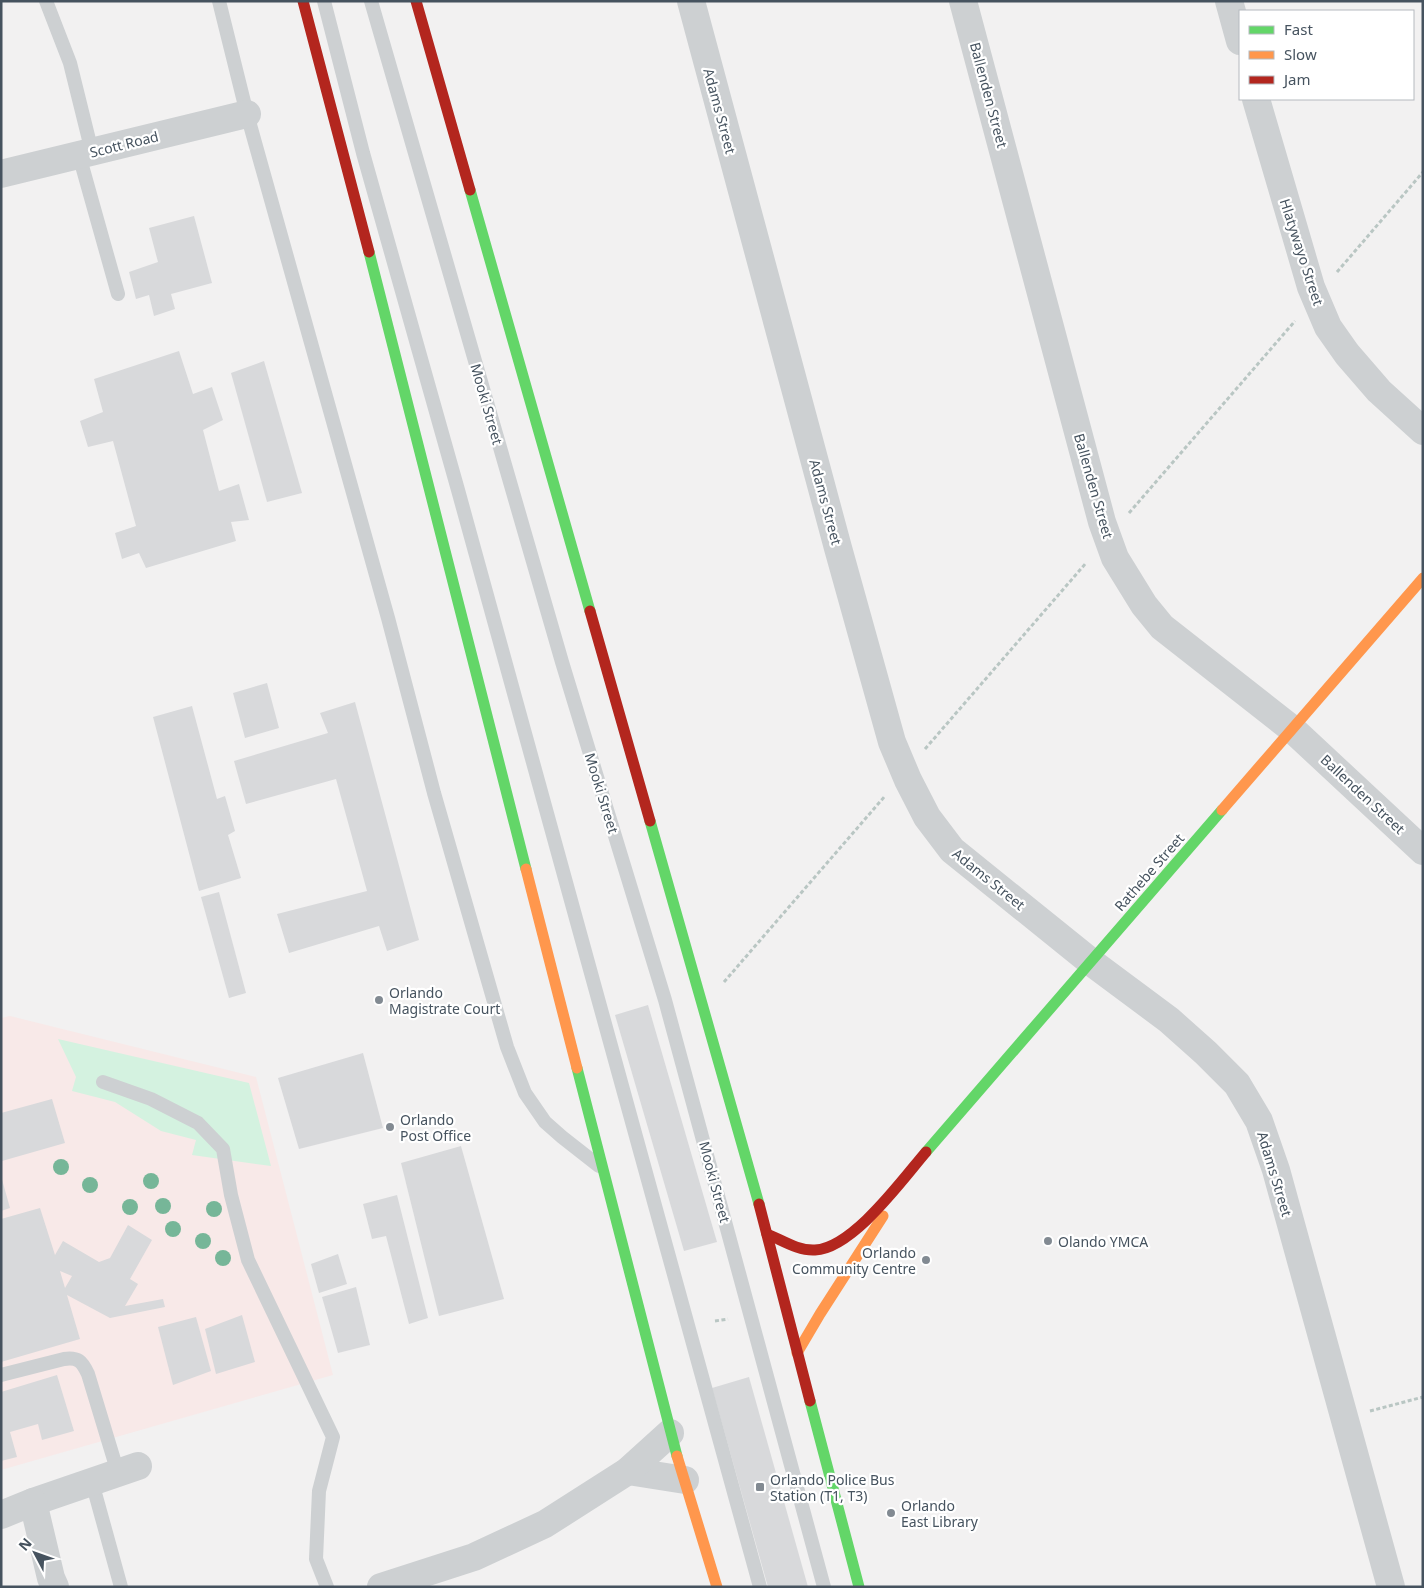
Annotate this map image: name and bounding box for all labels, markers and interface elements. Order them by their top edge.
legend [1239,10,1414,100]
text: Fast [1284,19,1313,39]
street label: Ballenden Street [966,40,1012,150]
text: Slow [1284,44,1317,64]
street label: Adams Street [699,66,741,156]
text: Jam [1282,69,1311,89]
street label: Scott Road [88,126,160,162]
street label: Hlatywayo Street [1276,196,1328,308]
street label: Mooki Street [466,361,508,447]
street label: Ballenden Street [1070,431,1118,541]
street label: Adams Street [805,457,847,547]
street label: Mooki Street [581,750,623,836]
street label: Ballenden Street [1317,750,1409,838]
street label: Rathebe Street [1110,829,1188,915]
street label: Adams Street [949,844,1029,914]
place label: Orlando Magistrate Court [389,983,500,1018]
marker: Orlando Magistrate Court [373,994,385,1006]
place label: Orlando Post Office [400,1110,471,1145]
marker: Orlando Post Office [384,1121,396,1133]
street label: Adams Street [1253,1129,1297,1219]
street label: Mooki Street [695,1139,735,1225]
place label: Olando YMCA [1058,1232,1148,1251]
marker: Olando YMCA [1042,1235,1054,1247]
place label: Orlando Community Centre [792,1243,916,1278]
marker: Orlando Community Centre [920,1254,932,1266]
place label: Orlando Police Bus Station (T1, T3) [770,1470,895,1505]
marker: Orlando Police Bus Station (T1, T3) [754,1481,766,1493]
place label: Orlando East Library [901,1496,979,1531]
marker: Orlando East Library [885,1507,897,1519]
north arrow [10,1528,60,1578]
text: N [14,1534,36,1555]

